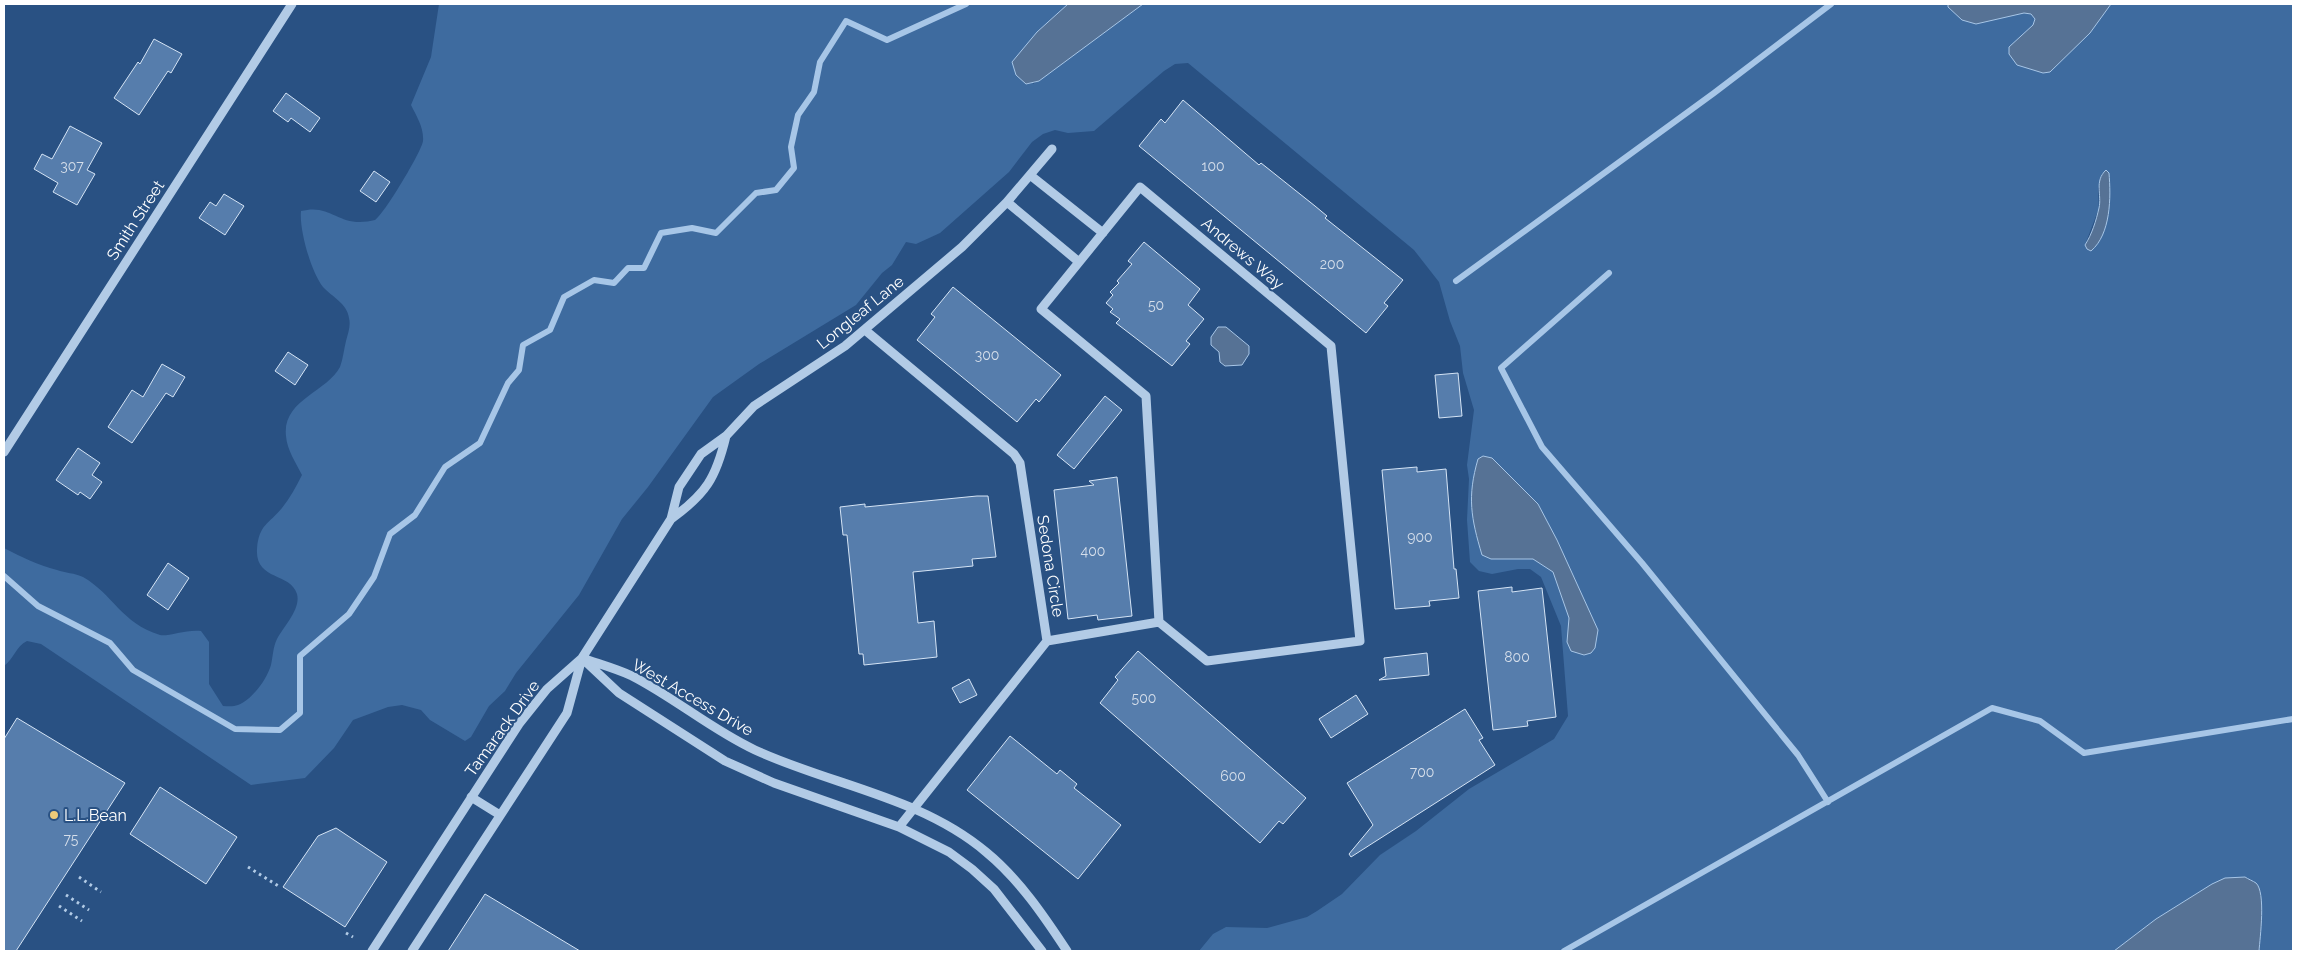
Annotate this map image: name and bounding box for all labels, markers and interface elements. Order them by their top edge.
house number: 307 [60,158,84,174]
house number: 100 [1201,158,1225,174]
street label: Smith Street [103,176,169,264]
street label: Andrews Way [1198,213,1288,294]
house number: 200 [1320,256,1344,272]
street label: Longleaf Lane [813,272,908,353]
house number: 50 [1148,297,1164,313]
house number: 300 [975,347,999,363]
street label: Sedona Circle [1033,514,1068,618]
house number: 900 [1407,529,1433,545]
house number: 400 [1081,543,1105,559]
house number: 800 [1504,649,1530,665]
street label: West Access Drive [629,655,757,740]
street label: Tamarack Drive [461,677,544,780]
house number: 500 [1132,690,1156,706]
house number: 700 [1410,764,1434,780]
house number: 600 [1220,768,1246,784]
place label: L.L.Bean [64,806,127,825]
marker: L.L.Bean [48,809,60,821]
house number: 75 [64,831,79,847]

